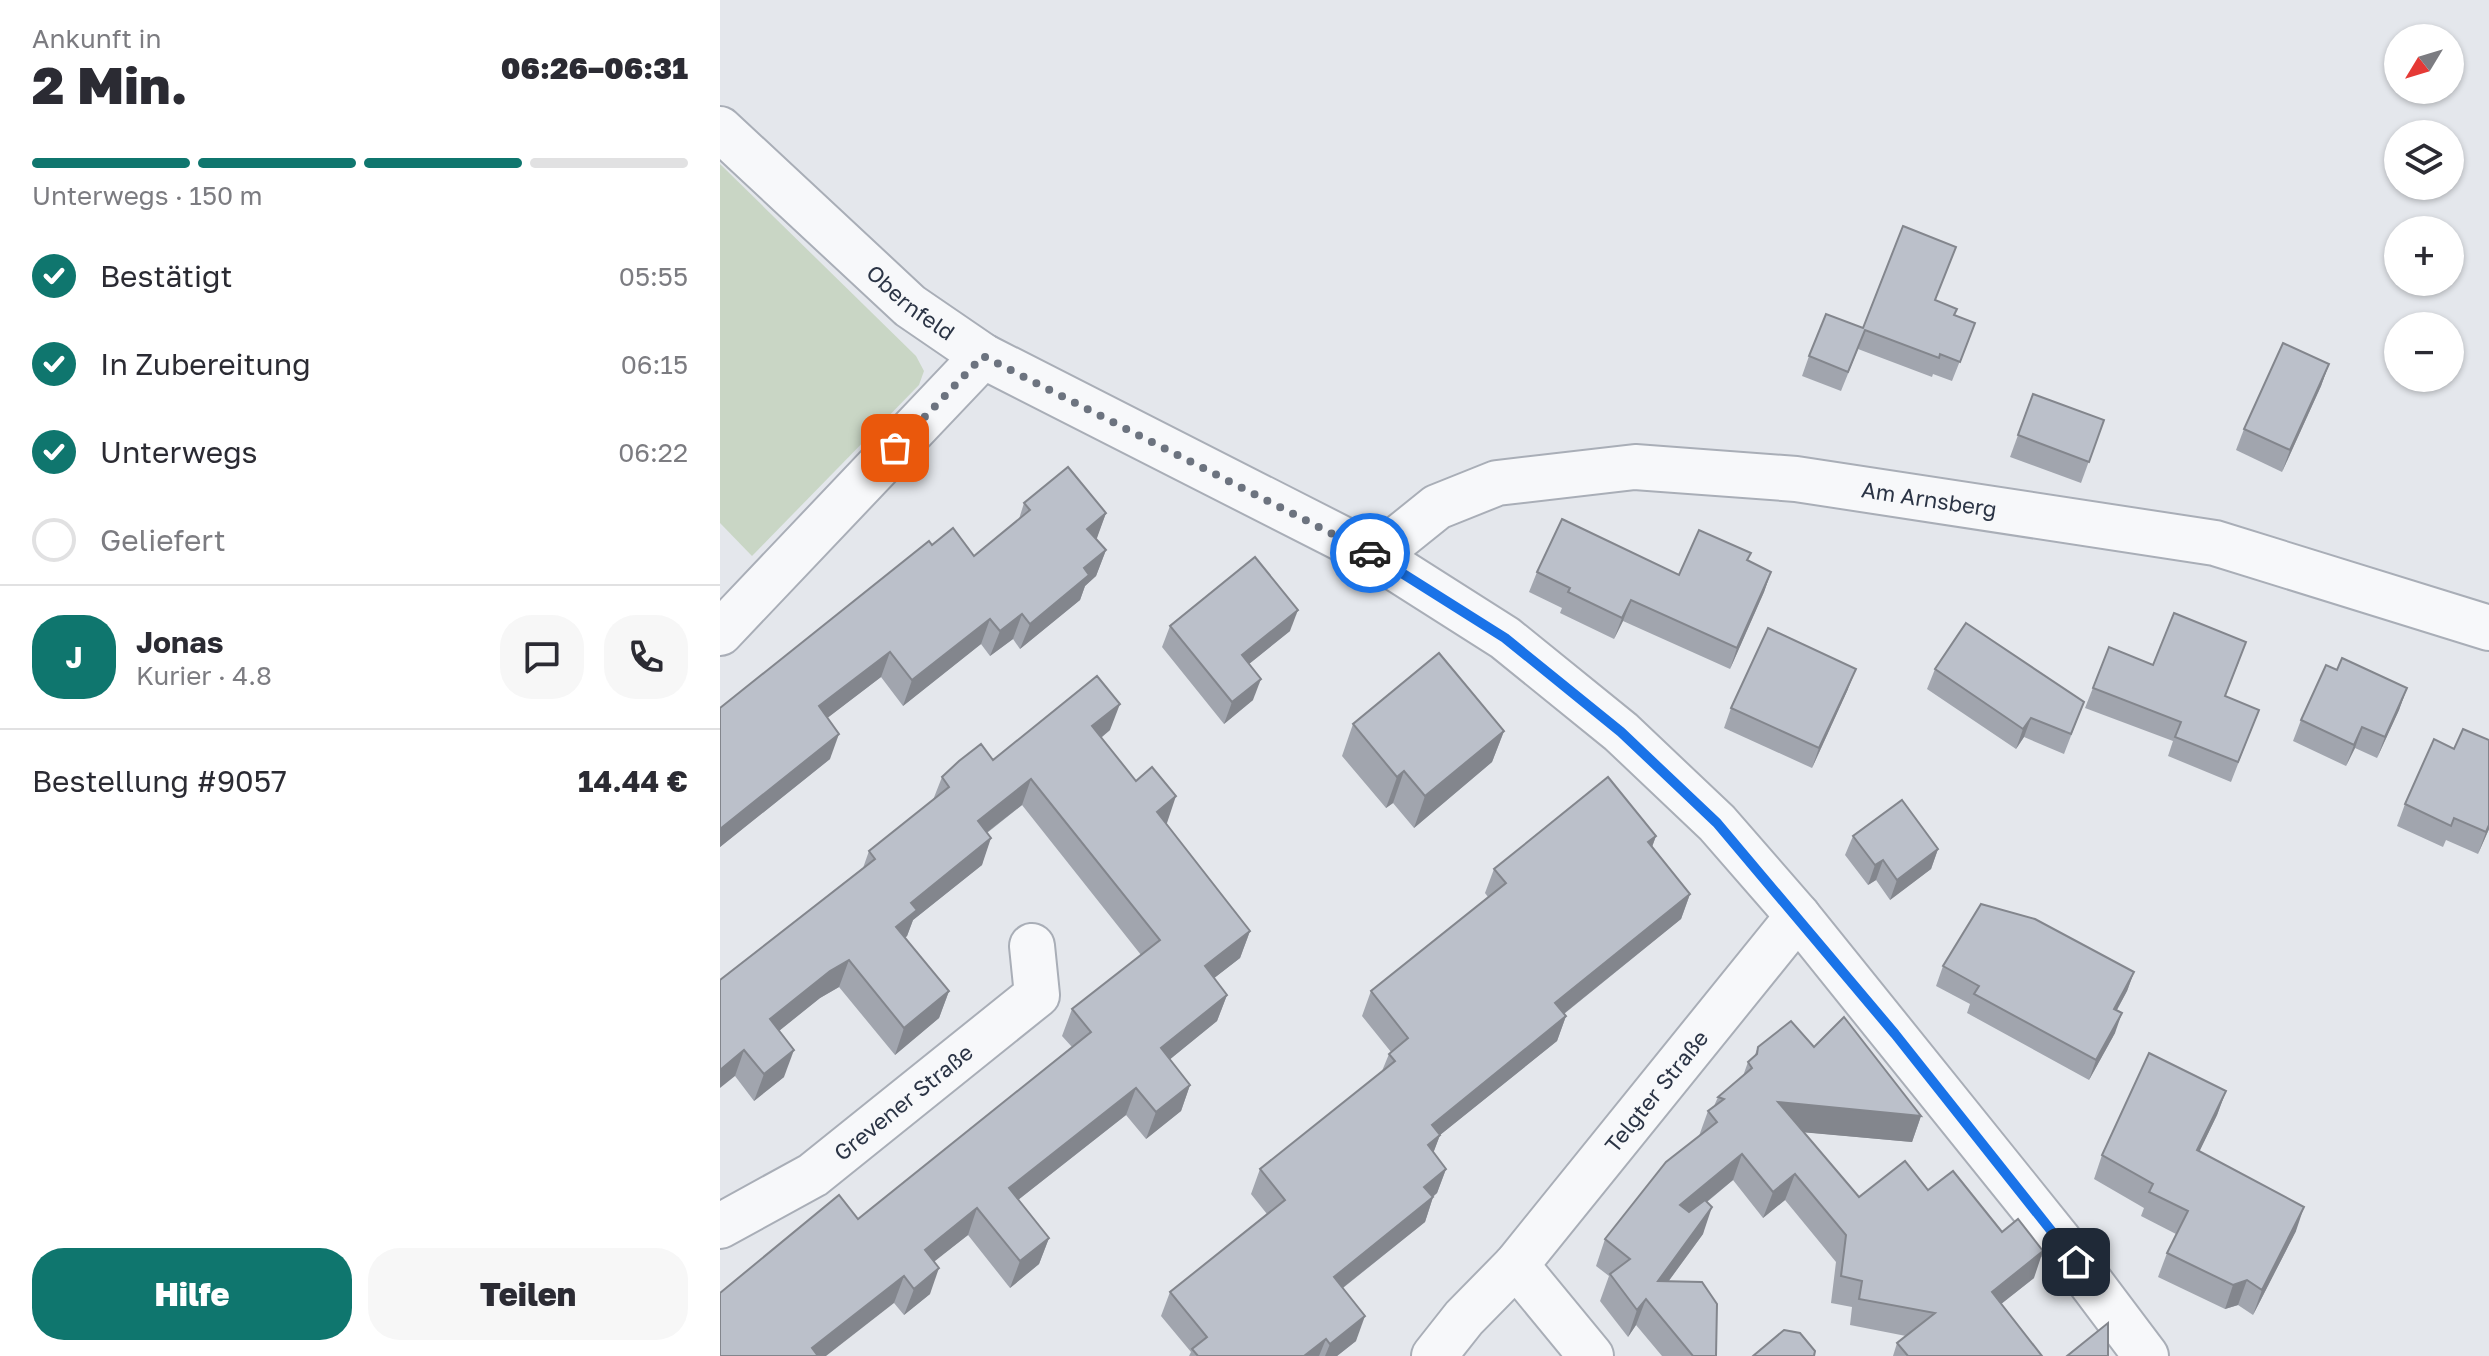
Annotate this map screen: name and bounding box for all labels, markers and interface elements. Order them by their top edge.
text: Ankunft in [32,23,161,54]
north arrow [2384,24,2464,104]
map controls [2384,24,2464,392]
text: 06:26–06:31 [501,50,688,86]
text: 2 Min. [32,53,188,115]
button: layers [2384,120,2464,200]
text: Unterwegs · 150 m [32,180,263,211]
button: + [2384,216,2464,296]
icon: check [32,254,76,298]
text: Bestätigt [100,258,233,294]
street label: Obernfeld [861,259,960,346]
text: 05:55 [619,261,688,292]
button: − [2384,312,2464,392]
icon: check [32,342,76,386]
text: In Zubereitung [100,346,311,382]
text: 06:15 [621,349,688,380]
pin [861,414,929,482]
icon: bag [873,426,917,470]
icon: check [32,430,76,474]
text: Unterwegs [100,434,258,470]
text: 06:22 [618,437,688,468]
street label: Am Arnsberg [1860,475,1999,523]
courier [1330,513,1410,593]
text: Geliefert [100,522,226,558]
icon: car [1348,531,1392,575]
button: chat [500,615,584,699]
button: phone [604,615,688,699]
text: Jonas [136,624,223,660]
text: J [65,639,83,675]
text: Kurier · 4.8 [136,660,272,691]
text: Bestellung #9057 [32,763,287,799]
text: 14.44 € [578,763,688,799]
street label: Telgter Straße [1599,1024,1713,1158]
street label: Grevener Straße [828,1038,978,1166]
pin [2042,1228,2110,1296]
icon: home [2054,1240,2098,1284]
button: Hilfe [32,1248,352,1340]
button: Teilen [368,1248,688,1340]

